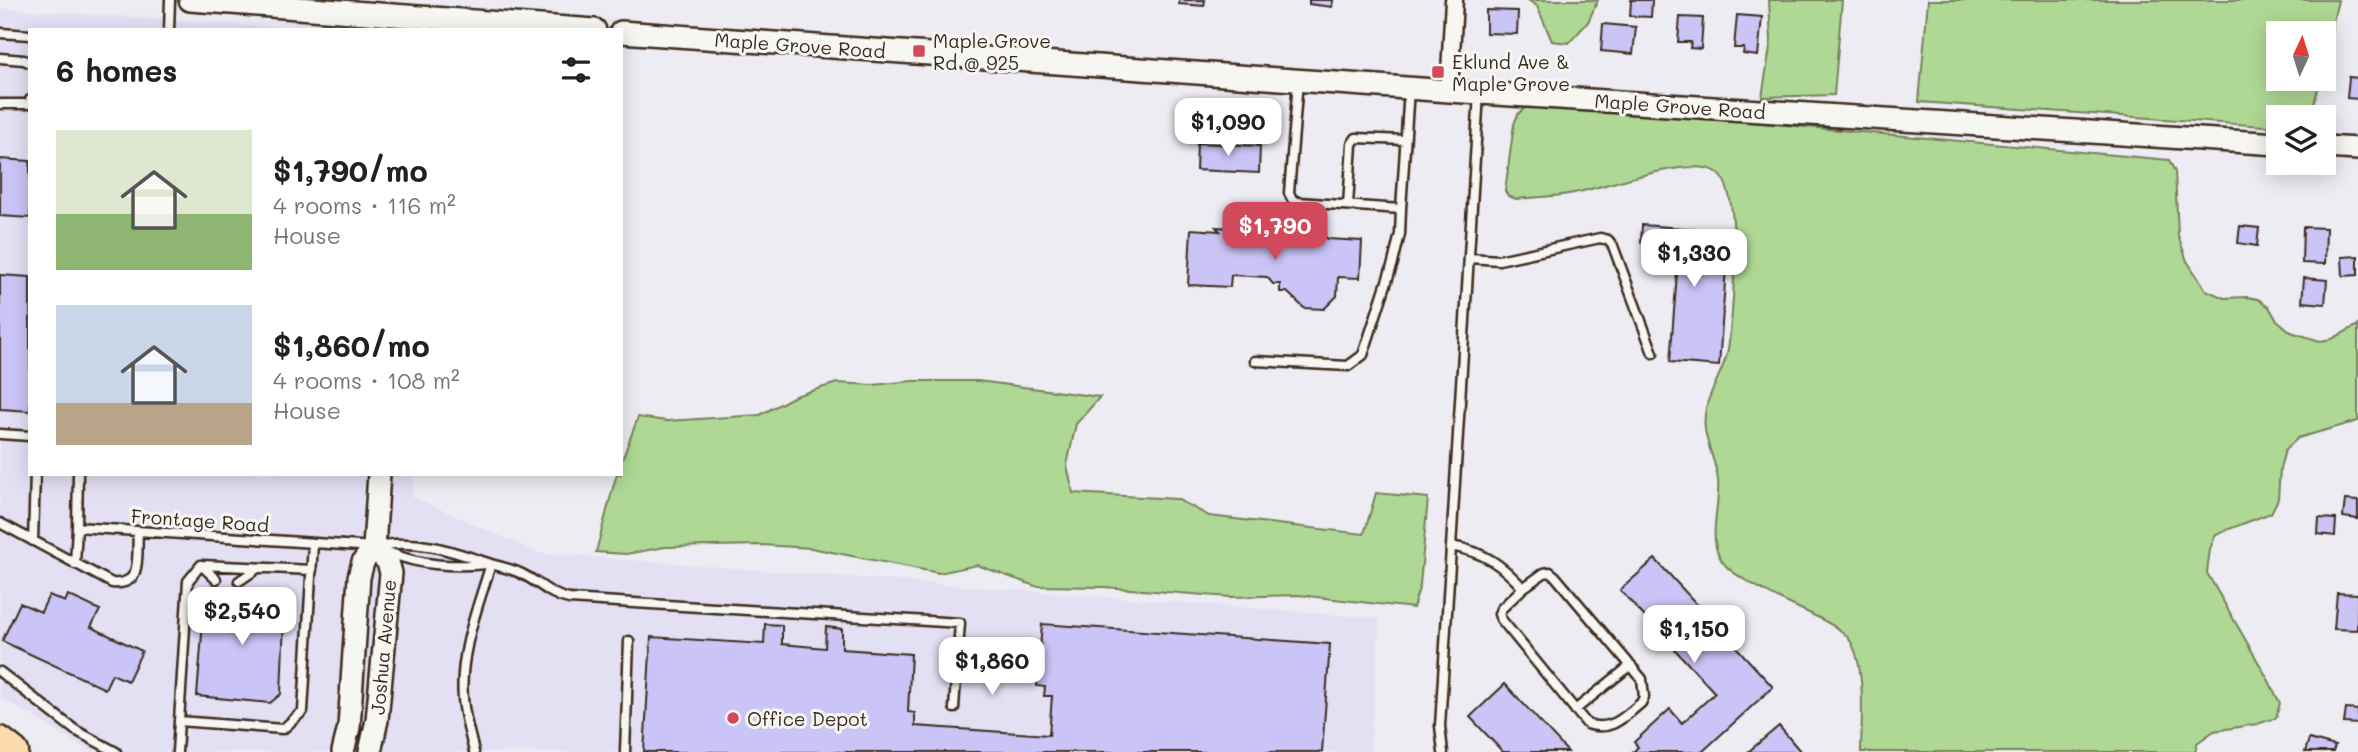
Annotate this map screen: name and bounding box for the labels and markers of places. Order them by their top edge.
place label: Maple Grove Rd @ 925 [933,28,1051,75]
marker: Maple Grove Rd @ 925 [911,43,927,59]
place label: Eklund Ave & Maple Grove [1452,49,1570,96]
marker: Eklund Ave & Maple Grove [1430,64,1446,80]
pin: $1,090 [1171,99,1285,158]
pin: $1,790 [1218,202,1332,262]
pin: $1,330 [1637,230,1751,289]
pin: $2,540 [185,588,299,647]
pin: $1,150 [1637,606,1751,665]
pin: $1,860 [935,638,1049,697]
place label: Office Depot [747,706,868,731]
marker: Office Depot [725,710,741,726]

